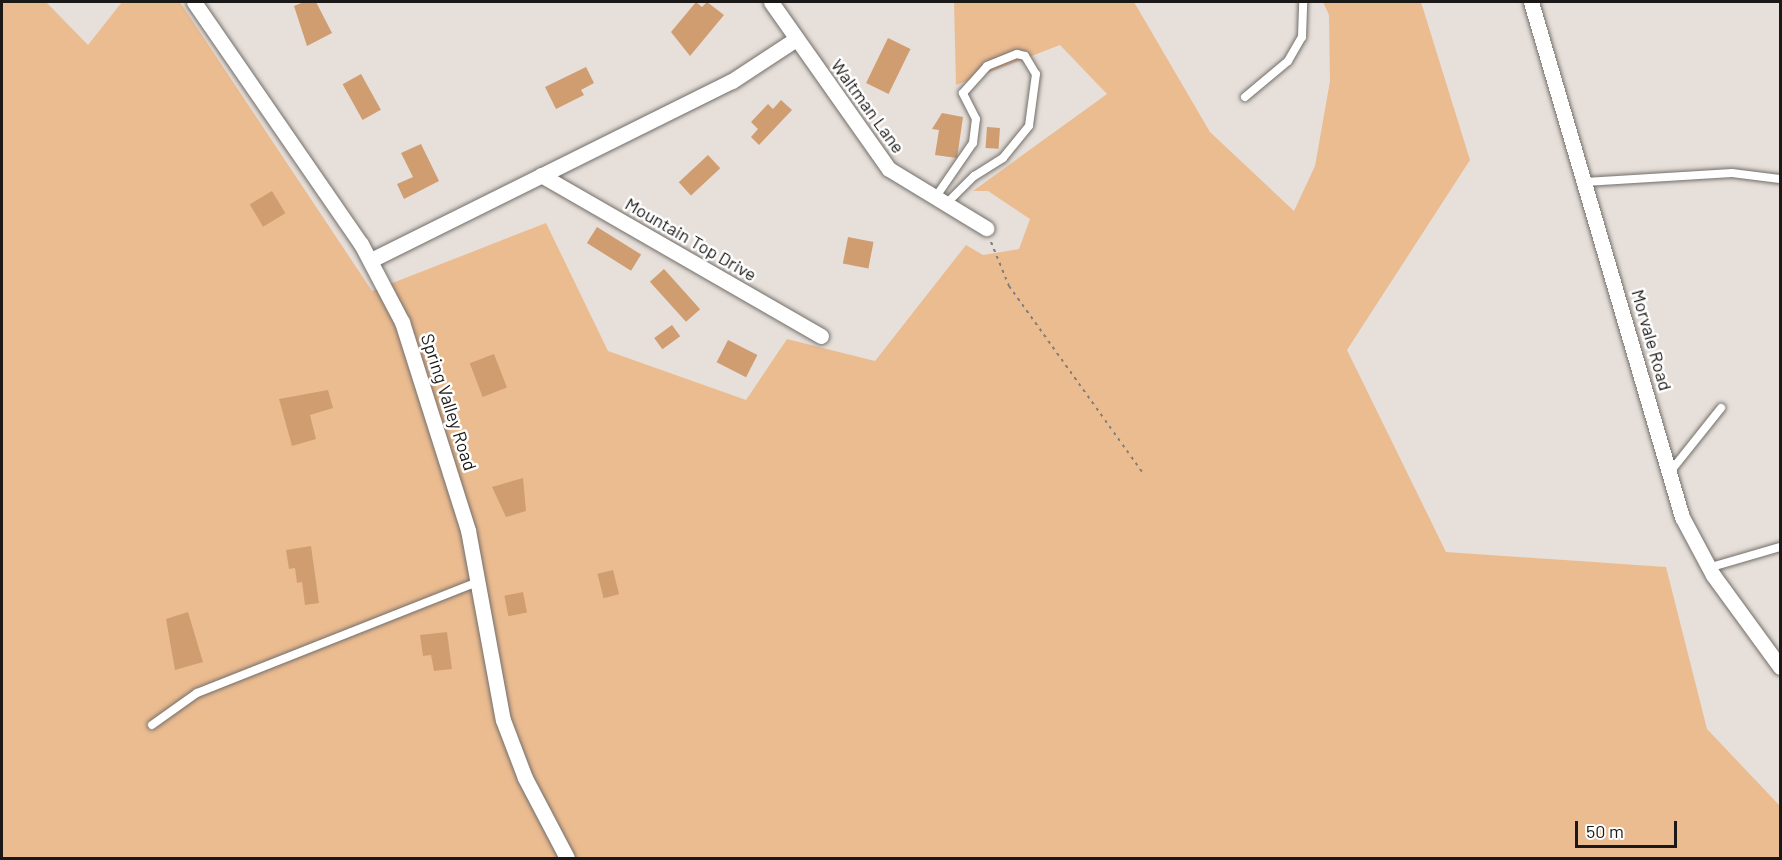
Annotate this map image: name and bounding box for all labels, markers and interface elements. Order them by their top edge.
street label: Waltman Lane [827,55,909,157]
street label: Mountain Top Drive [621,193,761,285]
street label: Morvale Road [1627,287,1677,393]
street label: Spring Valley Road [417,331,481,473]
scale bar [1578,809,1680,847]
text: 50 m [1586,820,1624,842]

